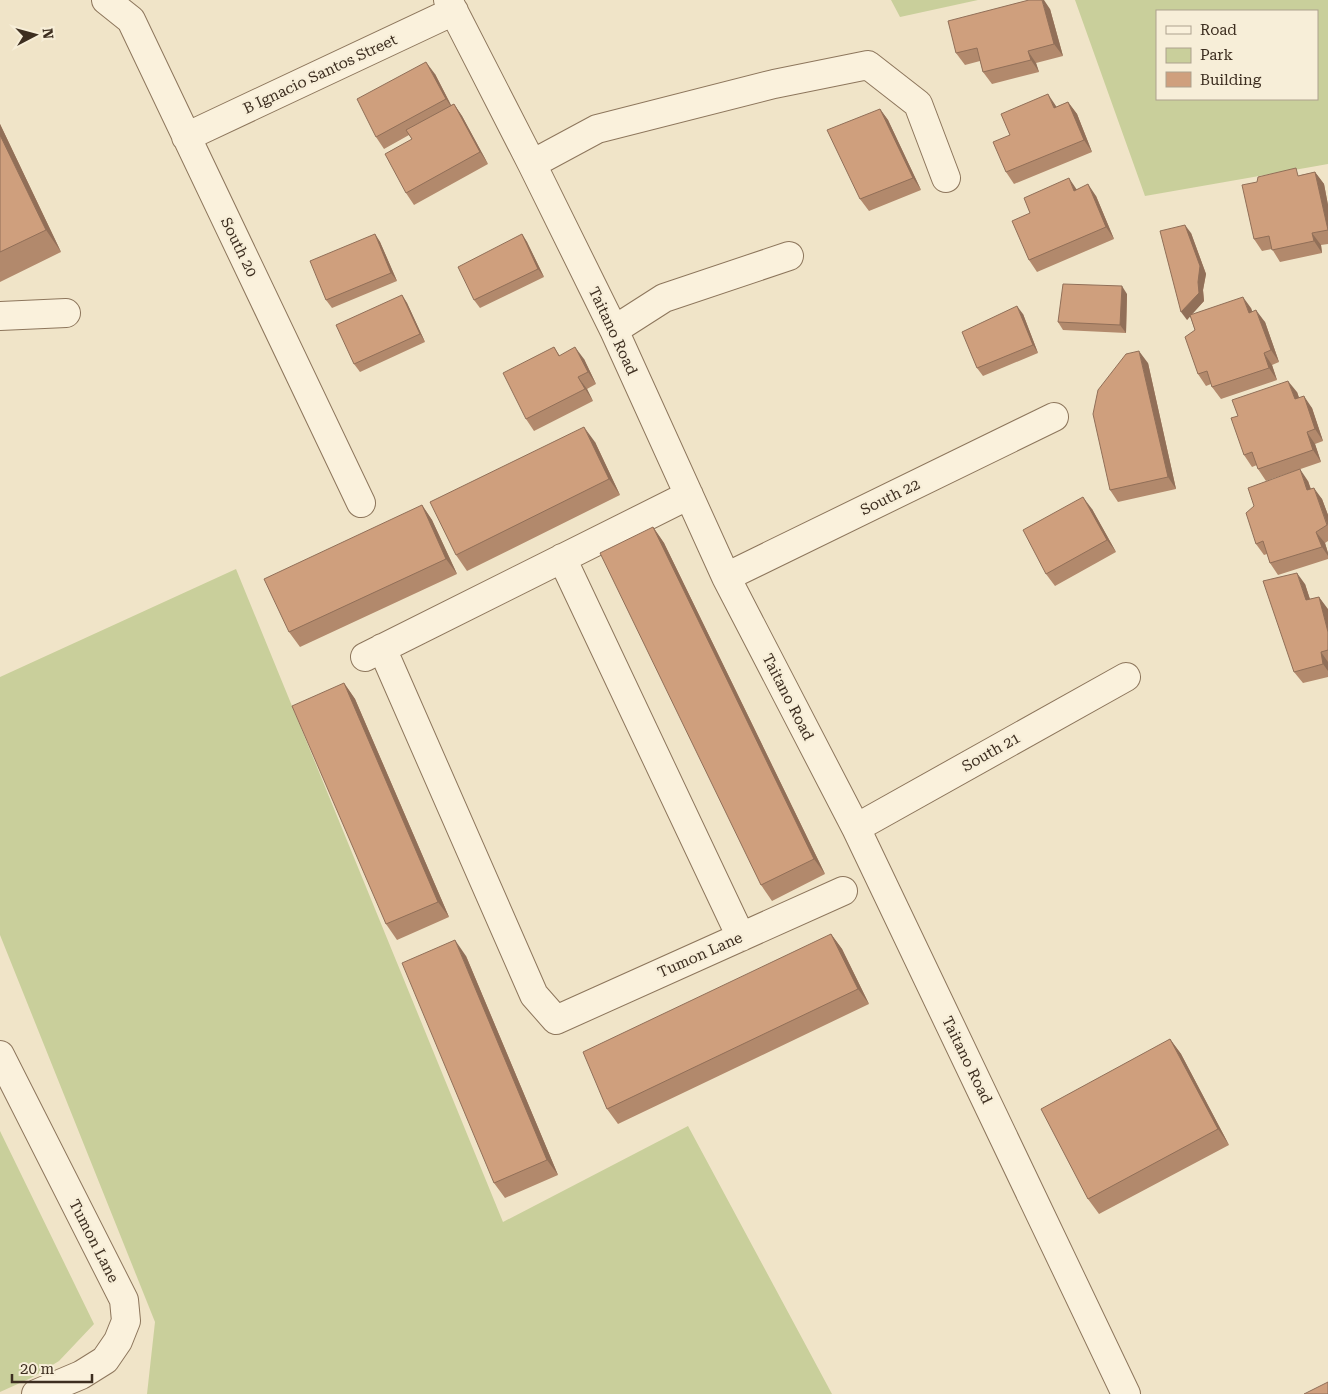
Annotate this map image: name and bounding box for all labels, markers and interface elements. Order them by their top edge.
north arrow [10,10,60,60]
legend [1156,10,1318,100]
text: Road [1200,21,1237,39]
text: N [39,27,56,40]
street label: B Ignacio Santos Street [240,30,400,118]
text: Park [1200,46,1234,64]
text: Building [1200,71,1262,89]
street label: South 20 [217,214,261,280]
street label: Taitano Road [585,284,641,378]
street label: South 22 [857,475,923,519]
street label: Taitano Road [758,651,818,744]
street label: South 21 [959,729,1023,775]
street label: Tumon Lane [655,928,745,982]
street label: Taitano Road [938,1013,996,1107]
street label: Tumon Lane [65,1196,123,1286]
scale bar [12,1352,92,1384]
text: 20 m [20,1360,55,1378]

